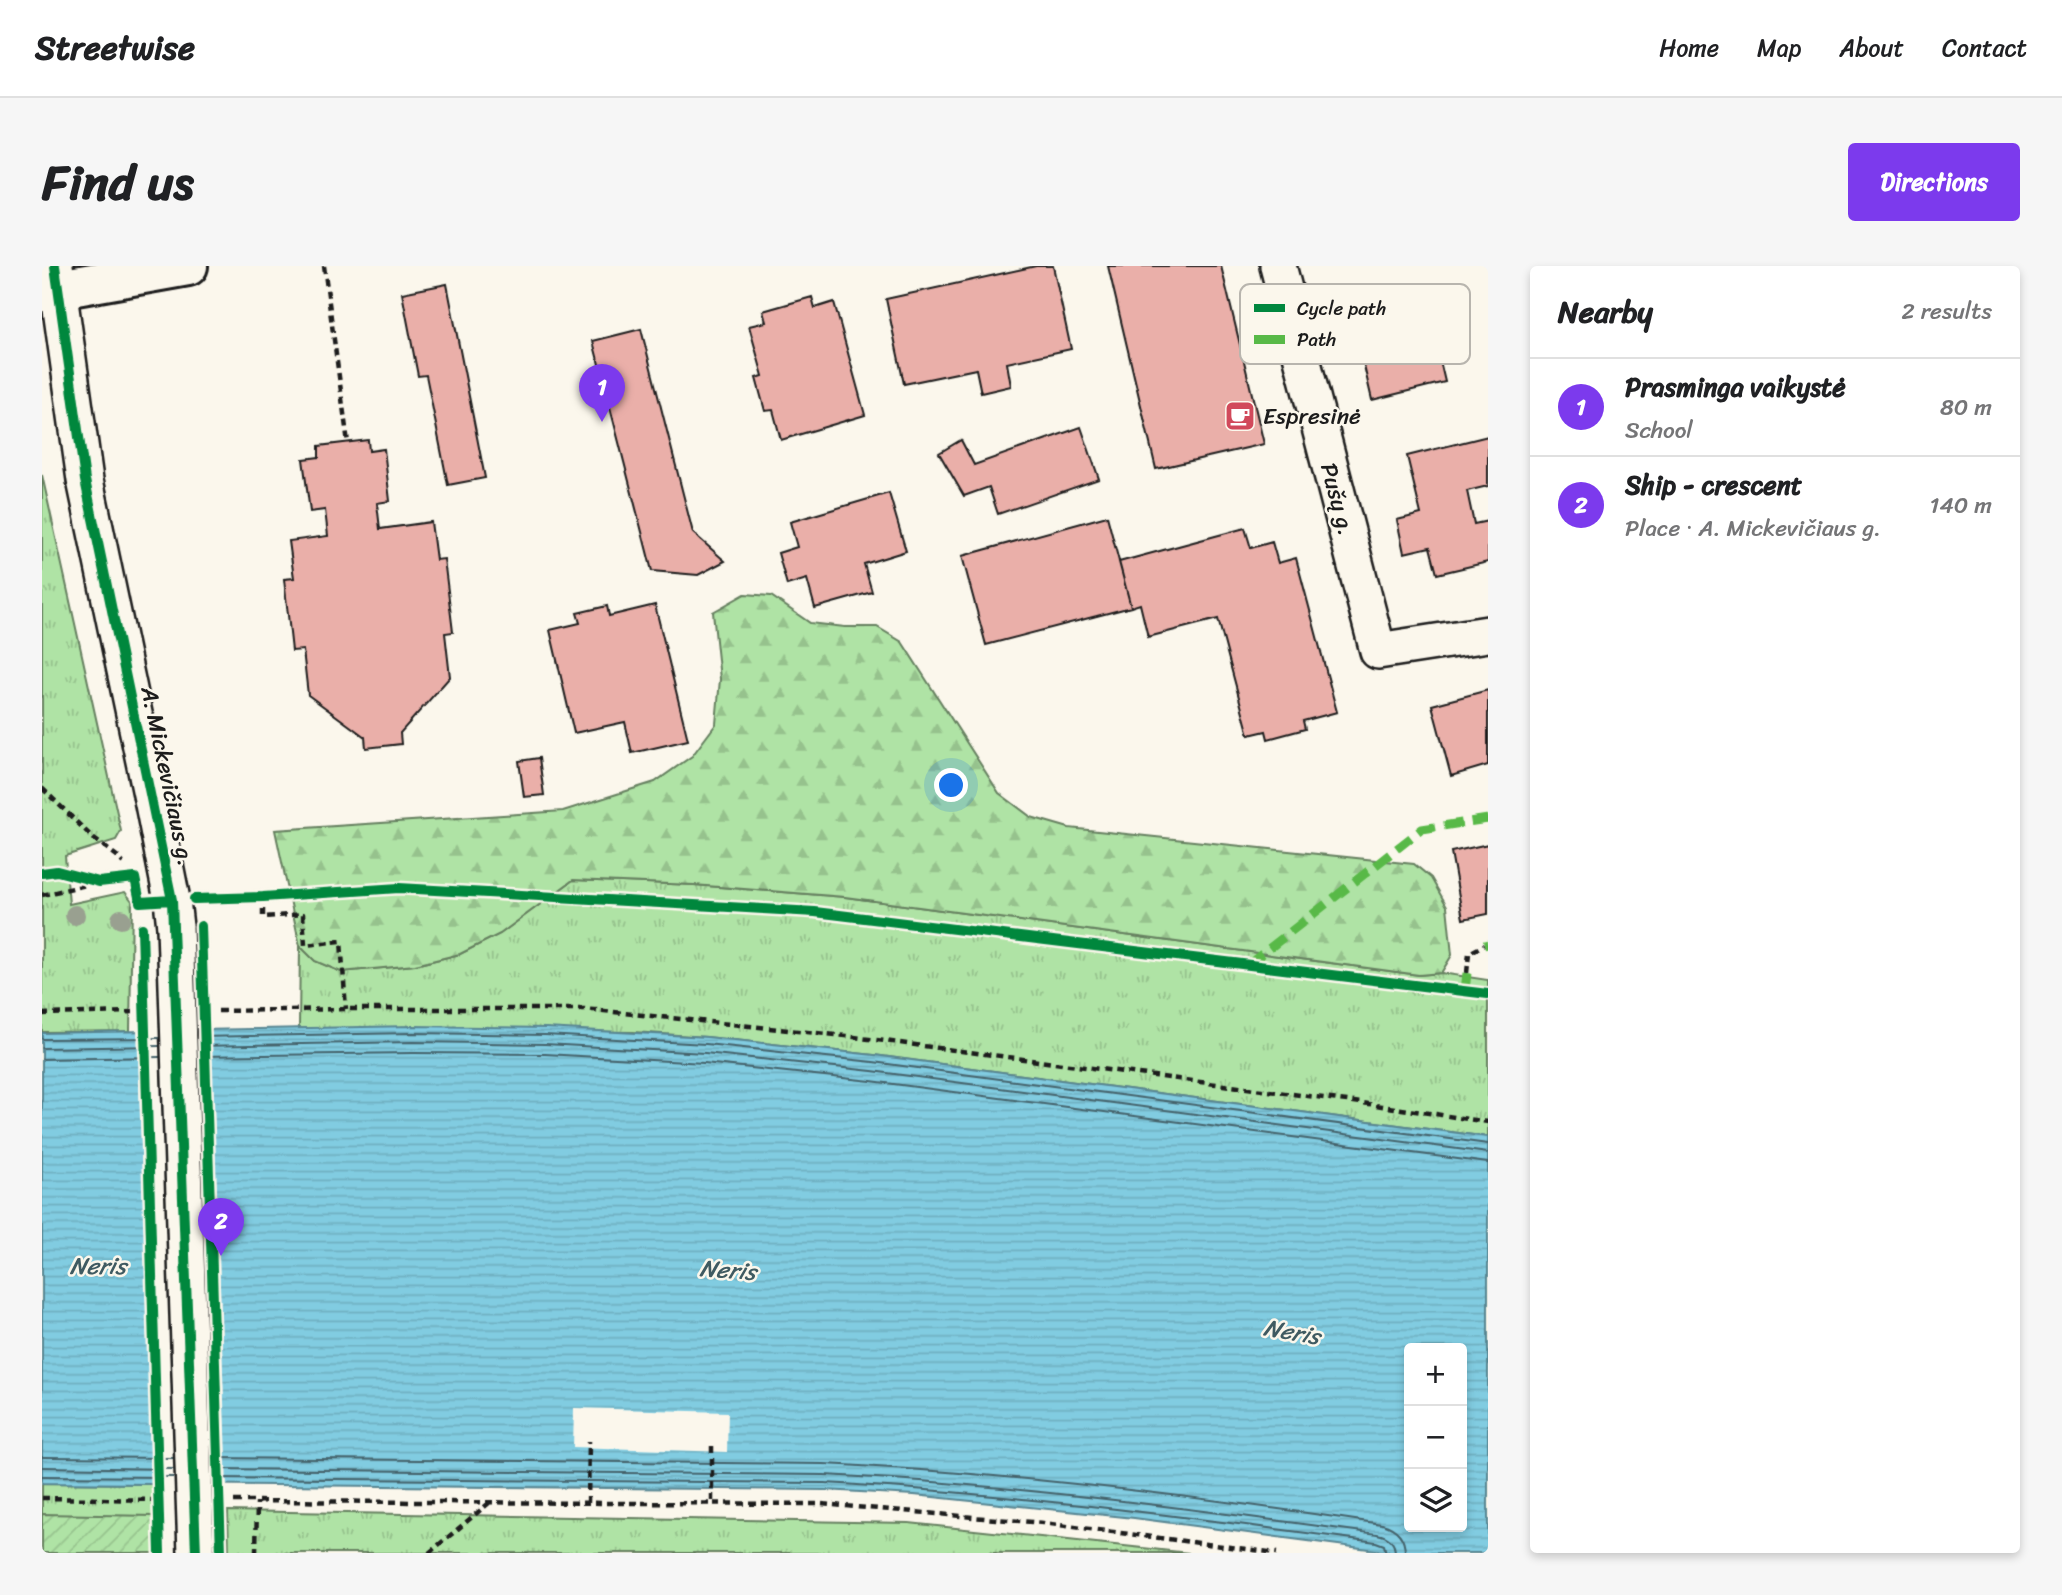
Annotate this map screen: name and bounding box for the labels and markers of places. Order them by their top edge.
pin: 1 [579,364,625,422]
place label: Espresinė [1263,396,1361,437]
cafe icon: Espresinė [1223,399,1257,433]
pin: 2 [198,1198,244,1256]

